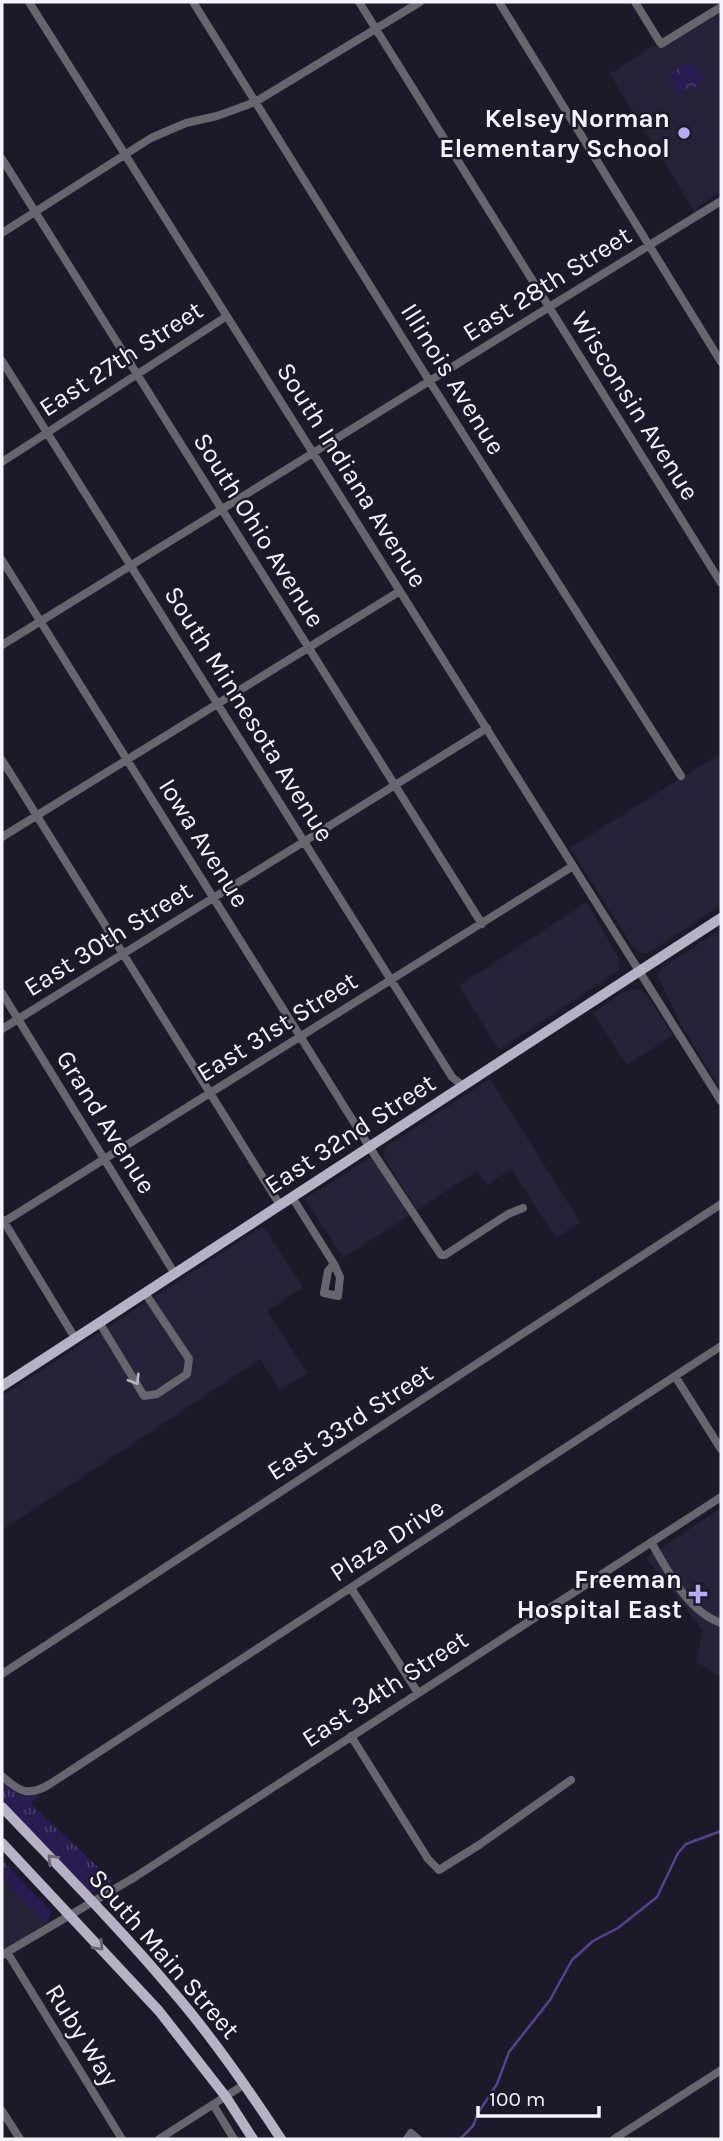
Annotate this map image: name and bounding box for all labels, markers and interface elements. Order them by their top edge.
place label: Kelsey Norman Elementary School [439,103,670,164]
marker: Kelsey Norman Elementary School [676,125,692,141]
street label: East 28th Street [457,220,637,348]
street label: East 27th Street [33,294,209,423]
street label: Illinois Avenue [394,298,512,460]
street label: Wisconsin Avenue [564,306,706,506]
street label: South Indiana Avenue [270,357,434,593]
street label: South Ohio Avenue [187,427,331,633]
street label: South Minnesota Avenue [158,580,340,848]
street label: Iowa Avenue [152,773,256,913]
street label: East 30th Street [18,875,198,1003]
street label: East 31st Street [191,965,363,1089]
street label: Grand Avenue [50,1045,162,1199]
street label: East 32nd Street [259,1067,441,1201]
street label: East 33rd Street [261,1357,439,1487]
one-way arrow [126,1373,139,1386]
street label: Plaza Drive [324,1492,450,1588]
place label: Freeman Hospital East [516,1564,682,1625]
marker: Freeman Hospital East [688,1584,708,1604]
street label: East 34th Street [296,1624,474,1754]
one-way arrow [47,1855,60,1868]
street label: South Main Street [82,1863,246,2045]
one-way arrow [91,1938,104,1951]
street label: Ruby Way [39,1978,125,2092]
scale bar [478,2074,599,2118]
text: 100 m [489,2087,546,2111]

